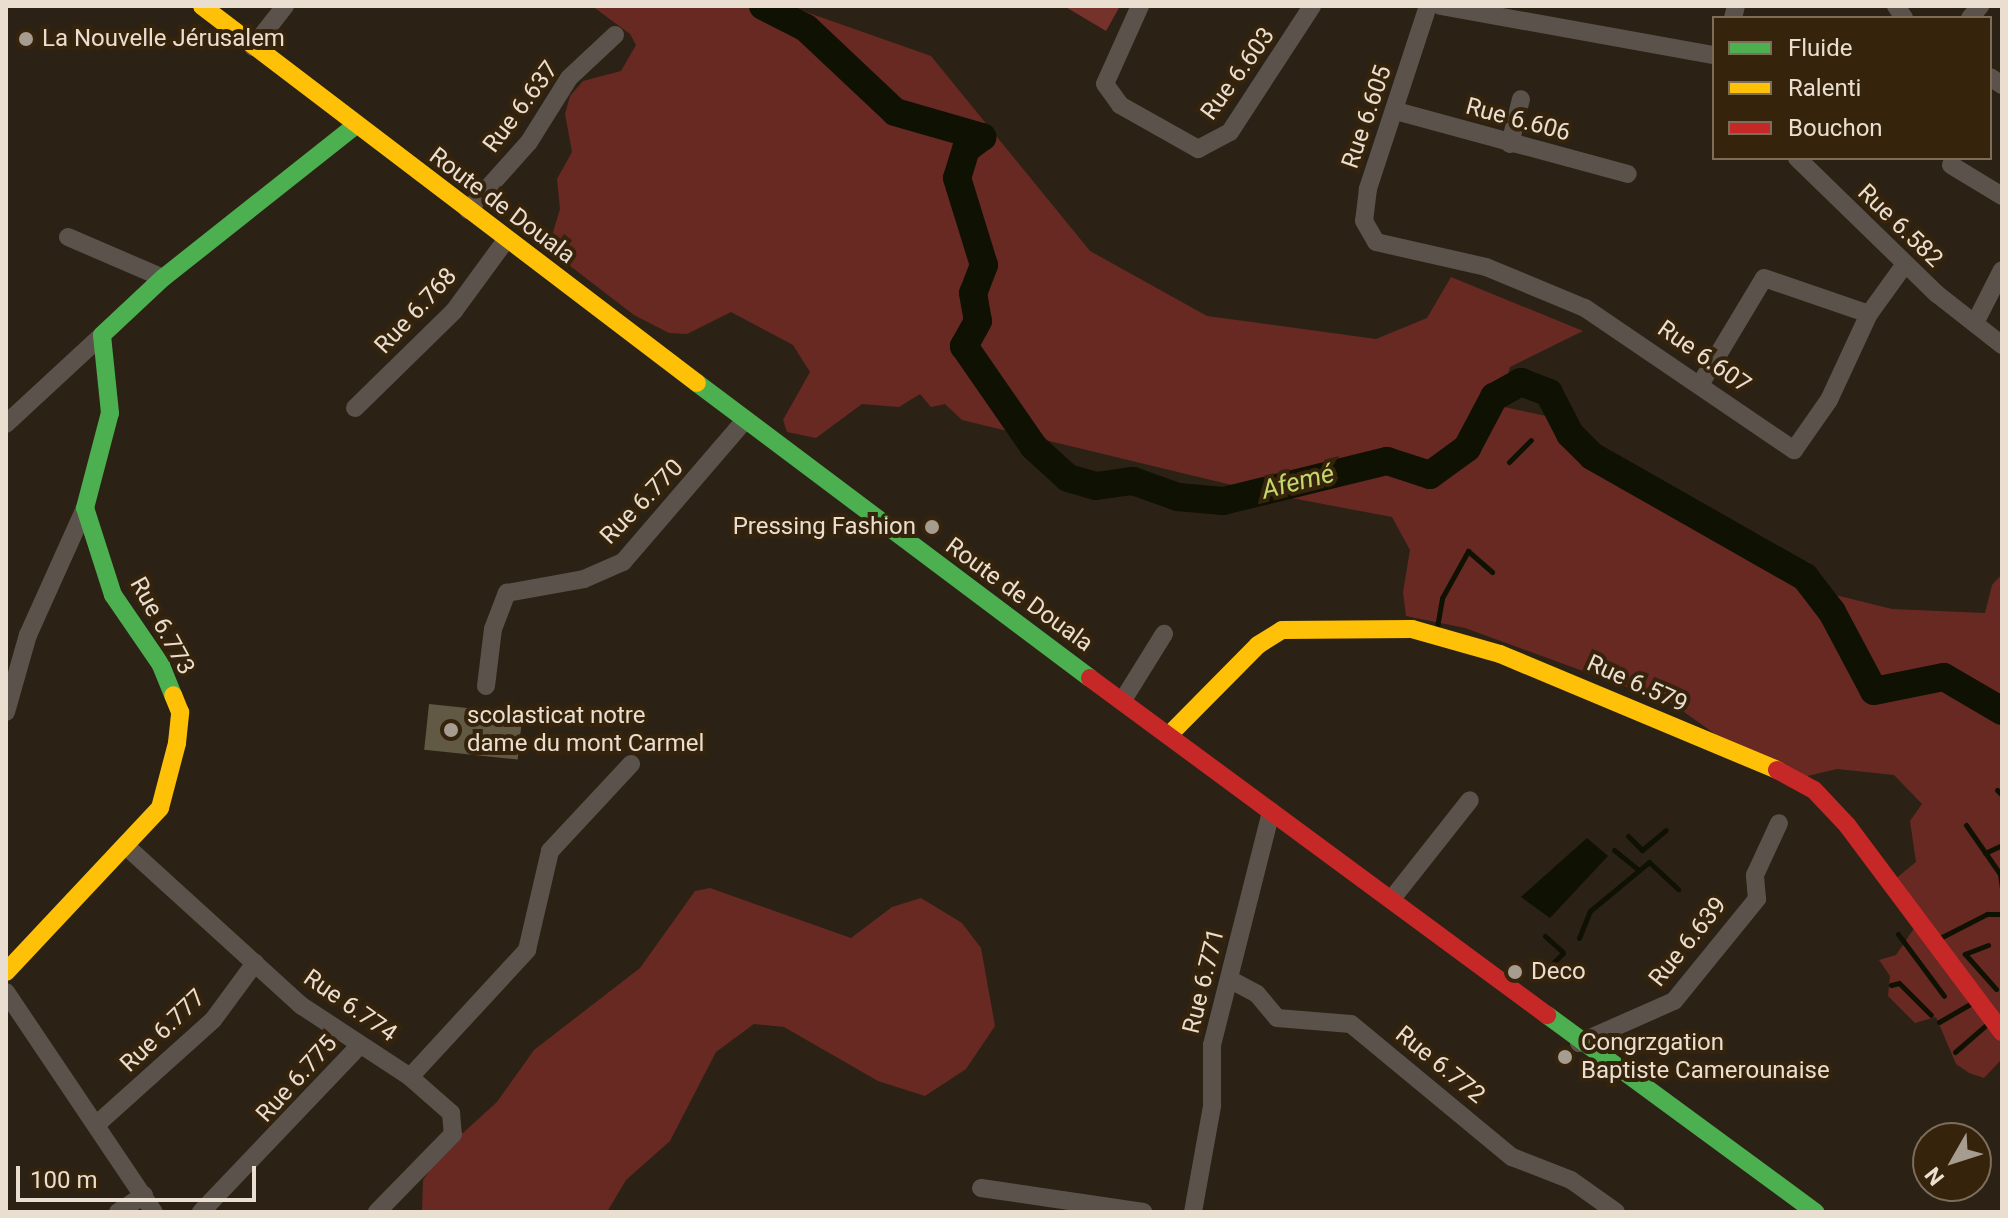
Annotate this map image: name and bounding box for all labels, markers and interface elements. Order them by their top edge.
legend [1712,16,1992,160]
street label: Rue 6.603 [1195,22,1281,126]
place label: La Nouvelle Jérusalem [42,25,285,53]
marker: La Nouvelle Jérusalem [17,30,35,48]
text: Fluide [1788,34,1852,62]
street label: Rue 6.637 [477,56,565,158]
street label: Rue 6.605 [1336,62,1398,172]
text: Ralenti [1788,74,1861,102]
street label: Rue 6.606 [1463,92,1573,148]
text: Bouchon [1788,114,1883,142]
street label: Route de Douala [423,142,581,270]
street label: Rue 6.582 [1852,178,1948,274]
street label: Rue 6.768 [369,262,463,360]
street label: Rue 6.607 [1652,315,1756,399]
street label: Rue 6.770 [594,454,690,550]
water label: Afemé [1258,458,1338,506]
place label: Pressing Fashion [733,513,916,541]
marker: Pressing Fashion [923,518,941,536]
street label: Route de Douala [940,532,1098,658]
street label: Rue 6.773 [123,572,201,680]
street label: Rue 6.579 [1582,649,1692,719]
place label: scolasticat notre dame du mont Carmel [467,702,704,758]
marker: scolasticat notre dame du mont Carmel [442,721,460,739]
street label: Rue 6.639 [1643,891,1733,993]
street label: Rue 6.771 [1177,926,1231,1036]
place label: Deco [1531,958,1586,986]
marker: Deco [1506,963,1524,981]
street label: Rue 6.774 [298,964,402,1048]
street label: Rue 6.777 [115,983,211,1079]
street label: Rue 6.772 [1389,1020,1491,1110]
place label: Congrzgation Baptiste Camerounaise [1581,1029,1830,1085]
street label: Rue 6.775 [251,1030,343,1128]
marker: Congrzgation Baptiste Camerounaise [1556,1048,1574,1066]
north arrow [1912,1122,1992,1202]
scale bar [20,1150,260,1200]
text: N [1920,1162,1949,1190]
text: 100 m [30,1166,97,1194]

